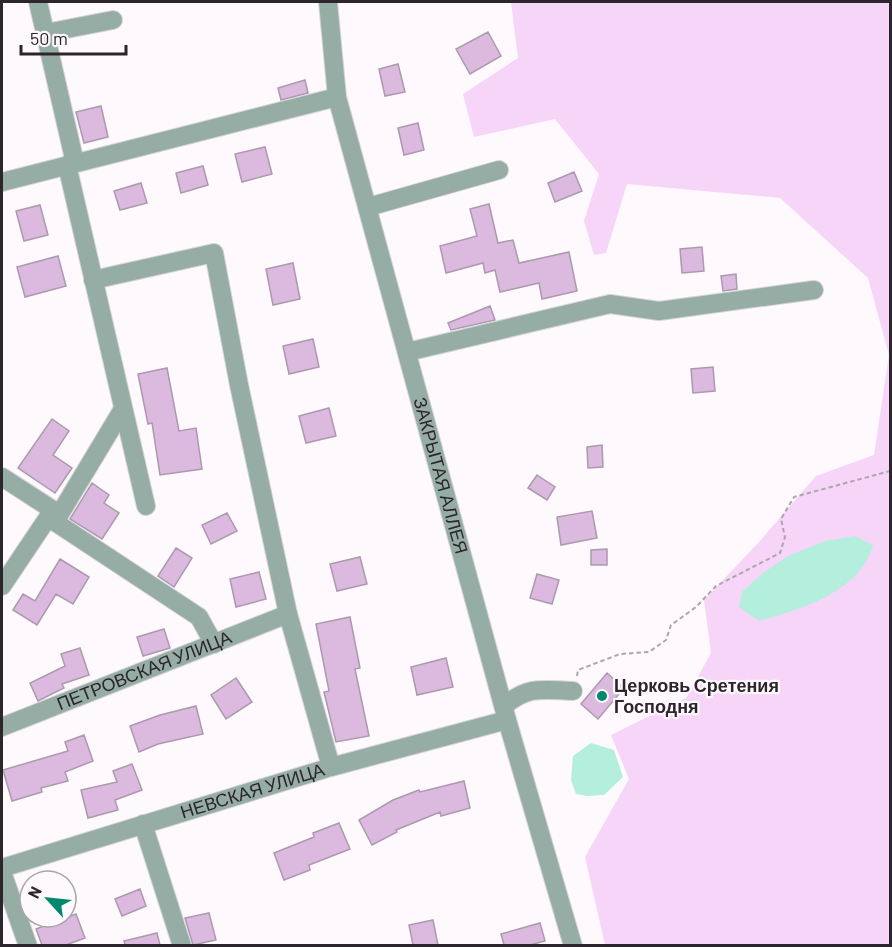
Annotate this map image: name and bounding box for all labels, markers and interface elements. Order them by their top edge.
scale bar [21,18,126,56]
text: 50 m [30,27,68,49]
street label: ЗАКРЫТАЯ АЛЛЕЯ [409,395,473,556]
street label: ПЕТРОВСКАЯ УЛИЦА [53,625,235,714]
place label: Церковь Сретения Господня [614,674,779,717]
marker: Церковь Сретения Господня [595,689,609,703]
street label: НЕВСКАЯ УЛИЦА [177,758,327,823]
north arrow [18,869,78,929]
text: N [23,883,45,901]

